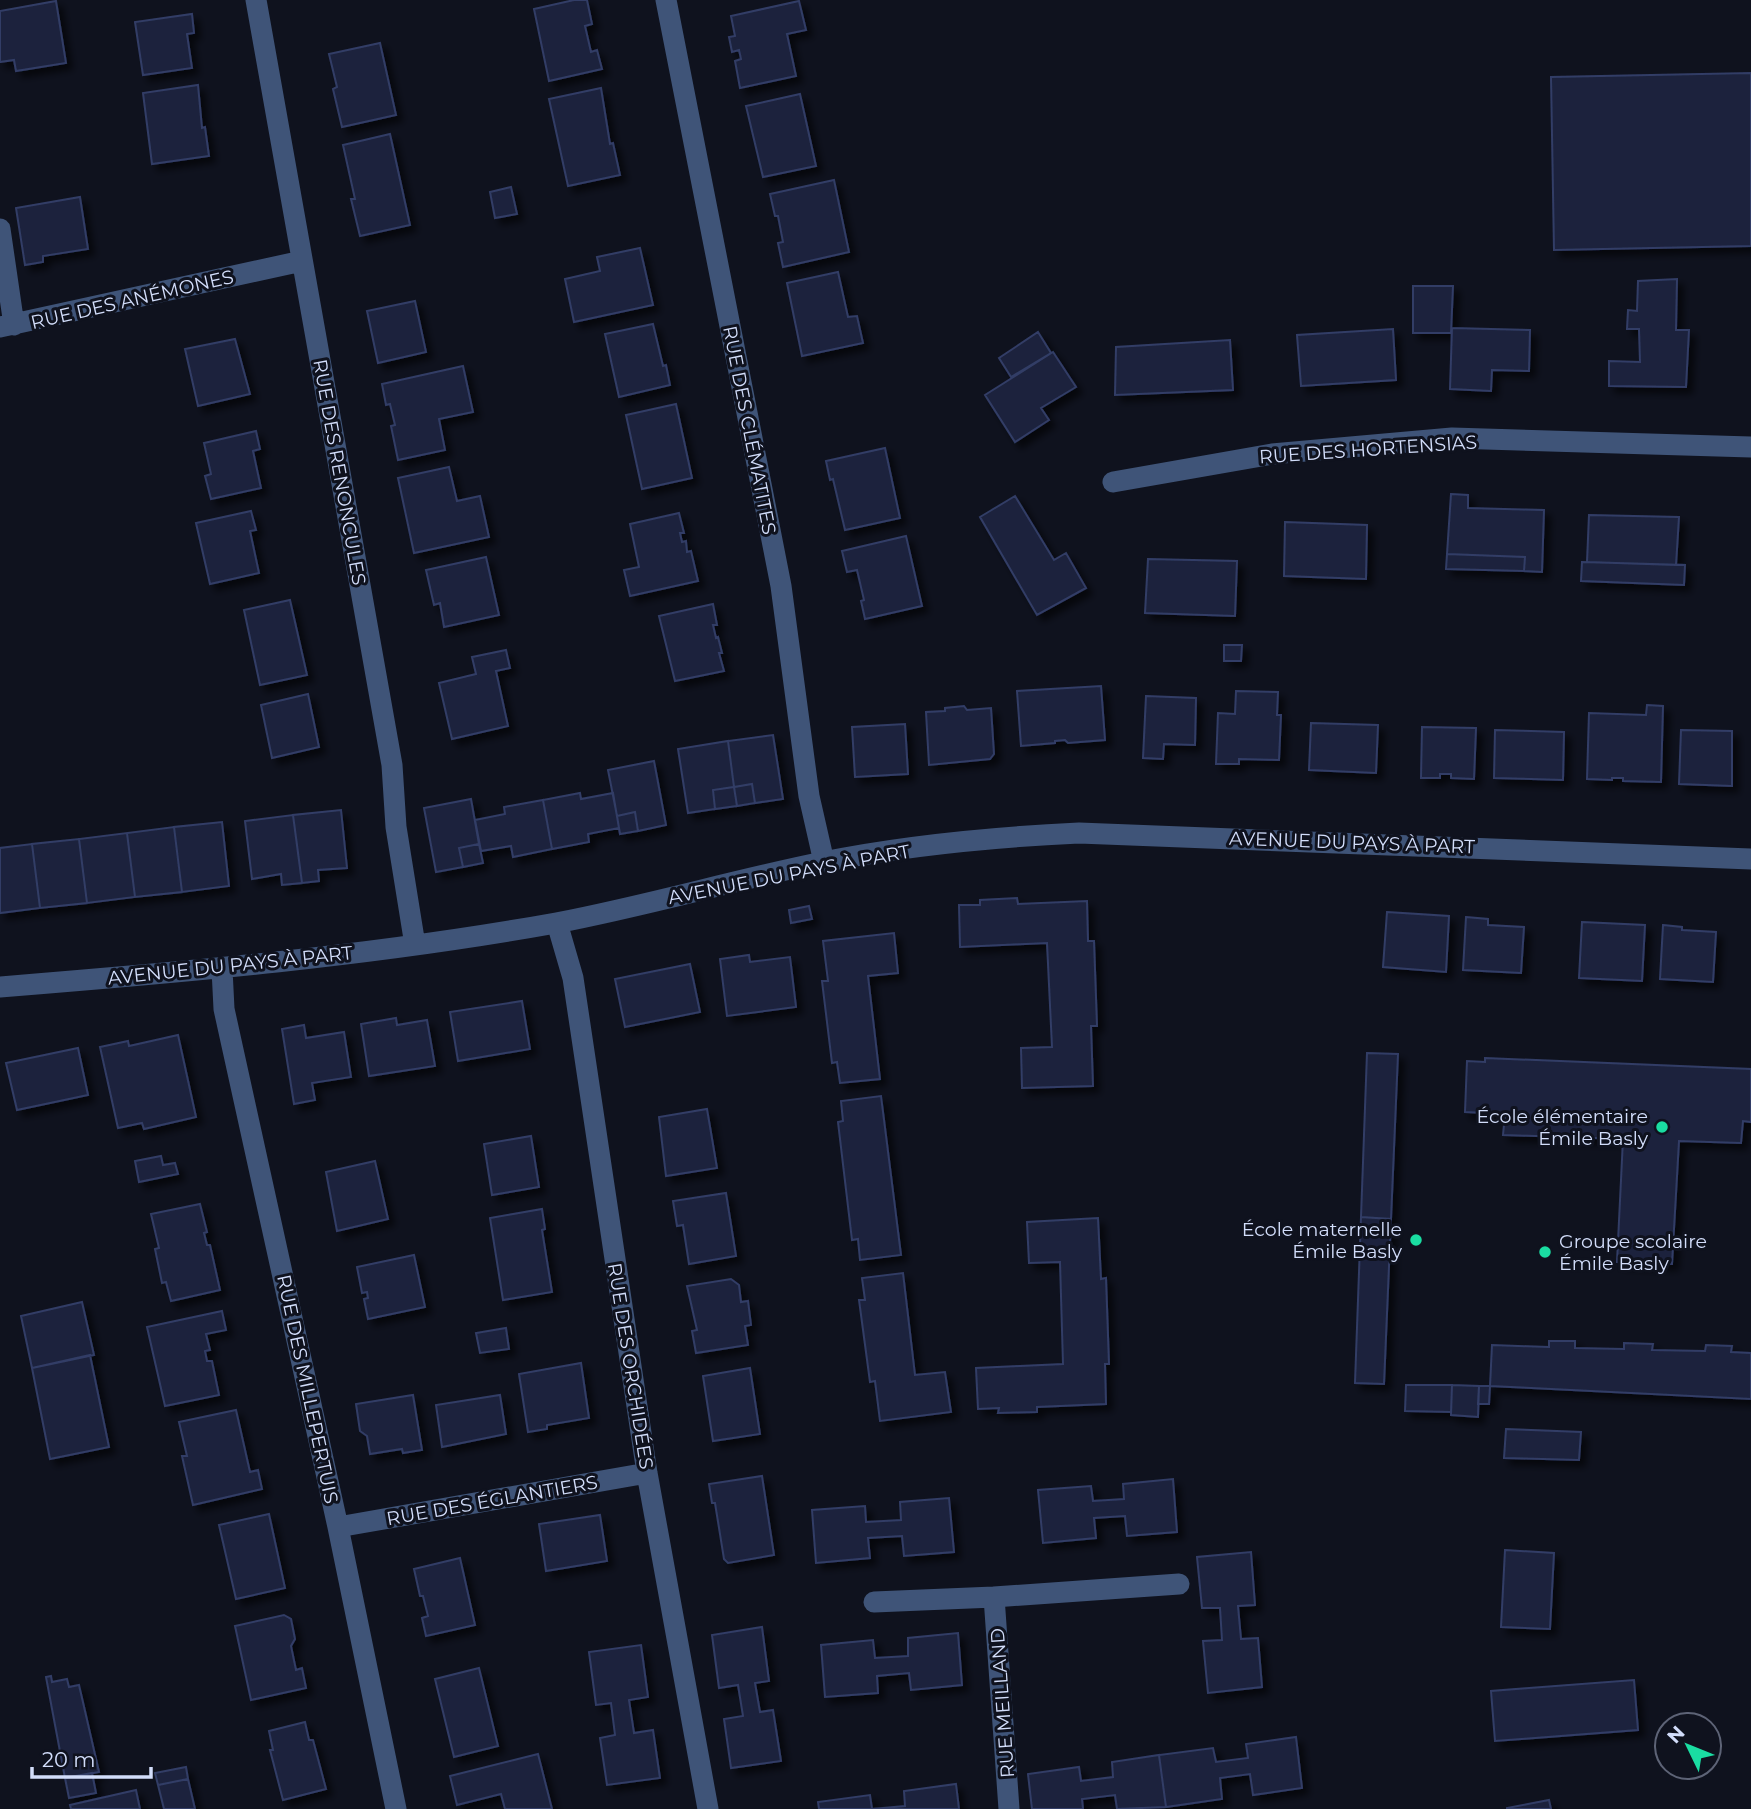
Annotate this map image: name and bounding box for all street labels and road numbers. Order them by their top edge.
street label: RUE DES ANÉMONES [29,265,236,334]
street label: RUE DES CLÉMATITES [718,324,781,536]
street label: RUE DES RENONCULES [308,357,371,587]
street label: RUE DES HORTENSIAS [1258,430,1478,469]
street label: AVENUE DU PAYS À PART [1229,827,1475,858]
street label: AVENUE DU PAYS À PART [666,840,912,909]
street label: AVENUE DU PAYS À PART [107,941,354,990]
street label: RUE DES ORCHIDÉES [603,1261,658,1471]
street label: RUE DES MILLEPERTUIS [272,1273,343,1506]
street label: RUE DES ÉGLANTIERS [385,1471,599,1530]
street label: RUE MEILLAND [986,1627,1019,1779]

